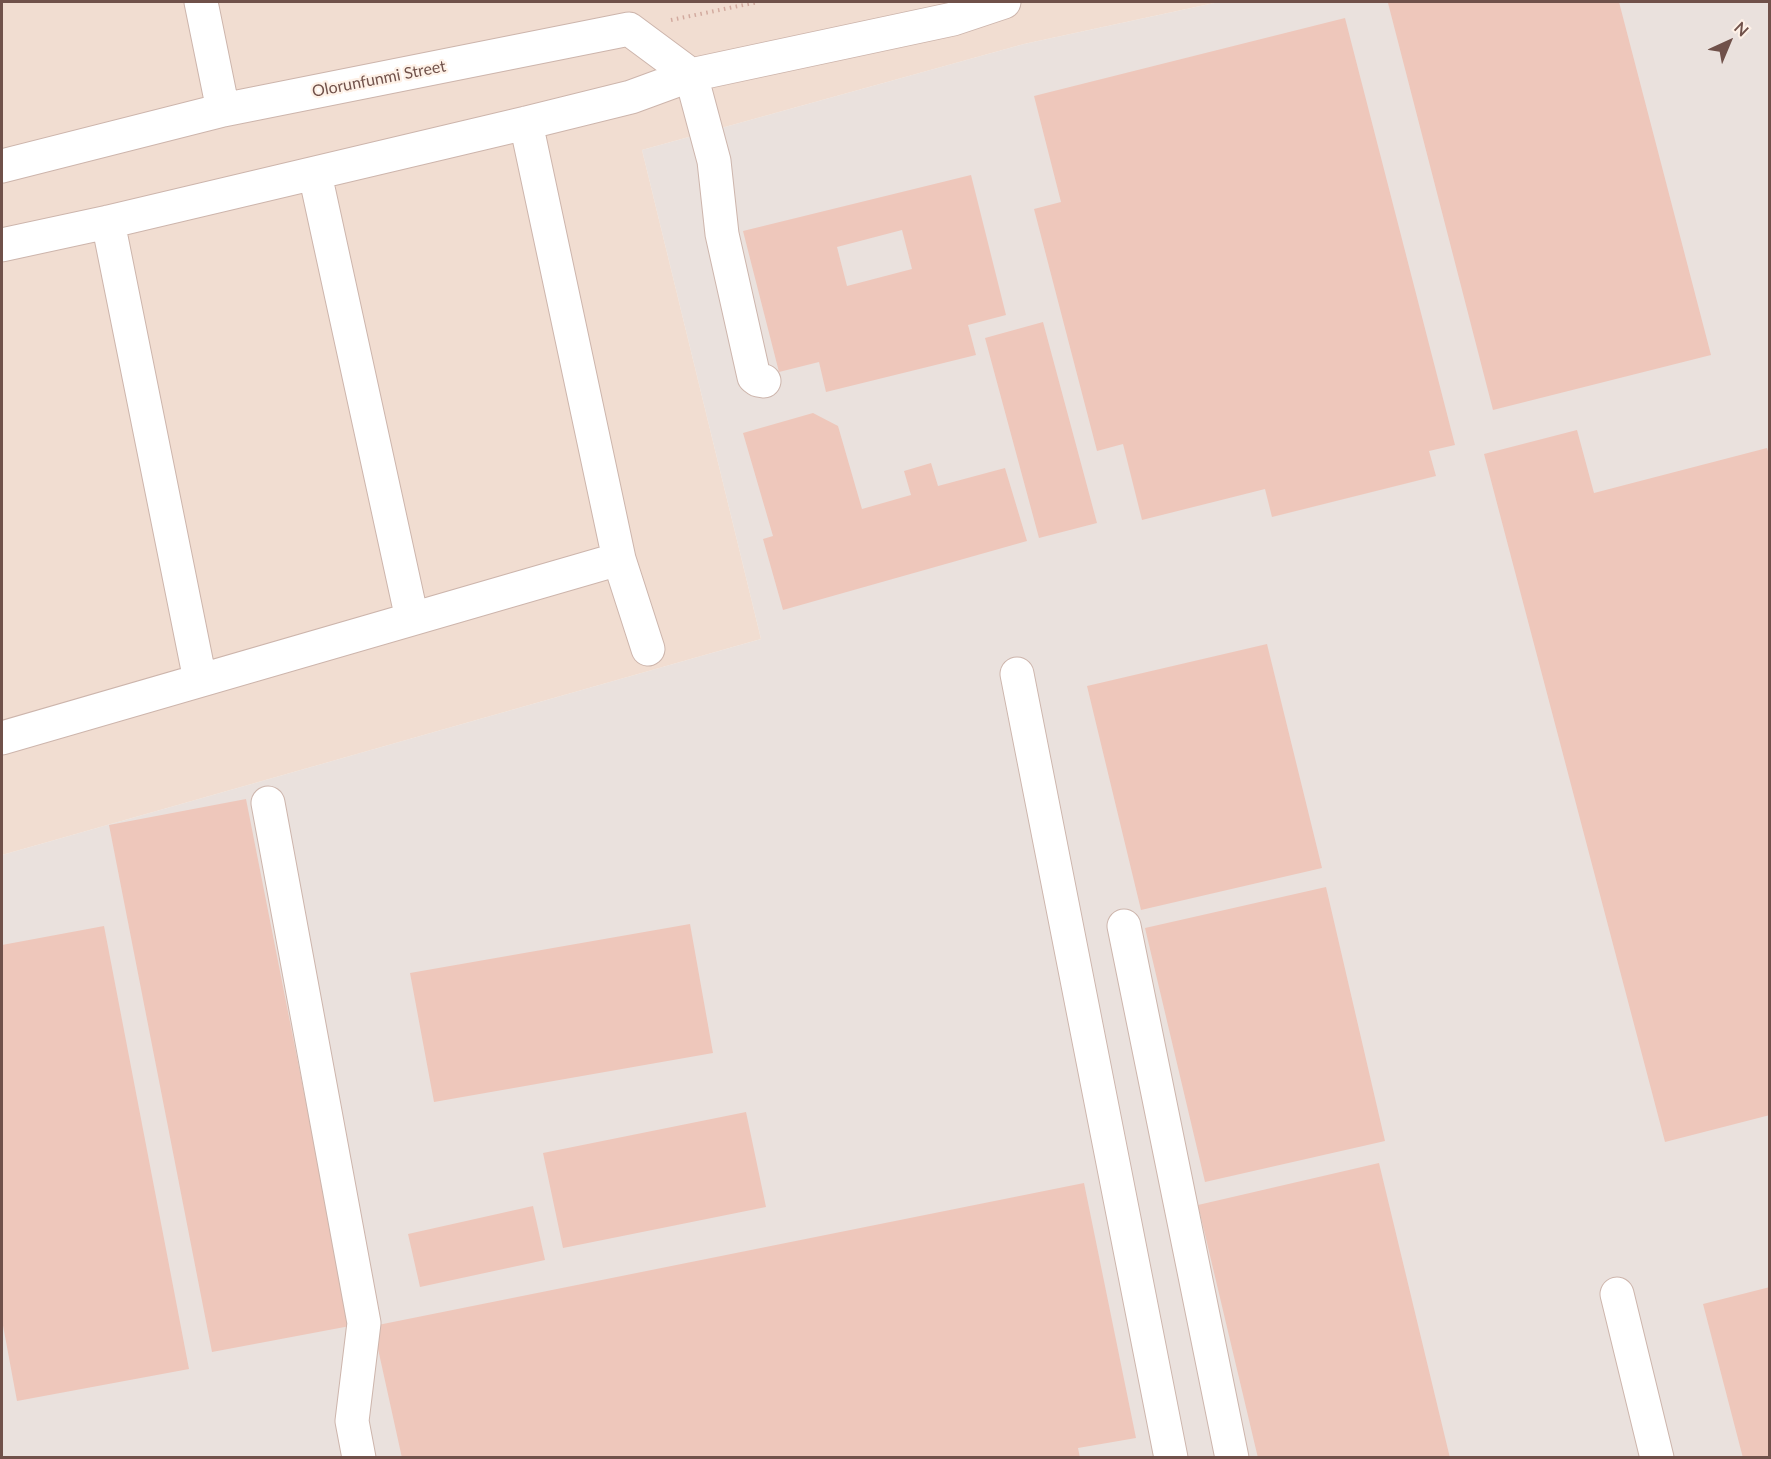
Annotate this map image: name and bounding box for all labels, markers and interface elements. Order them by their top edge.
north arrow [1699,12,1759,72]
text: N [1731,18,1753,40]
street label: Olorunfunmi Street [311,57,447,101]

